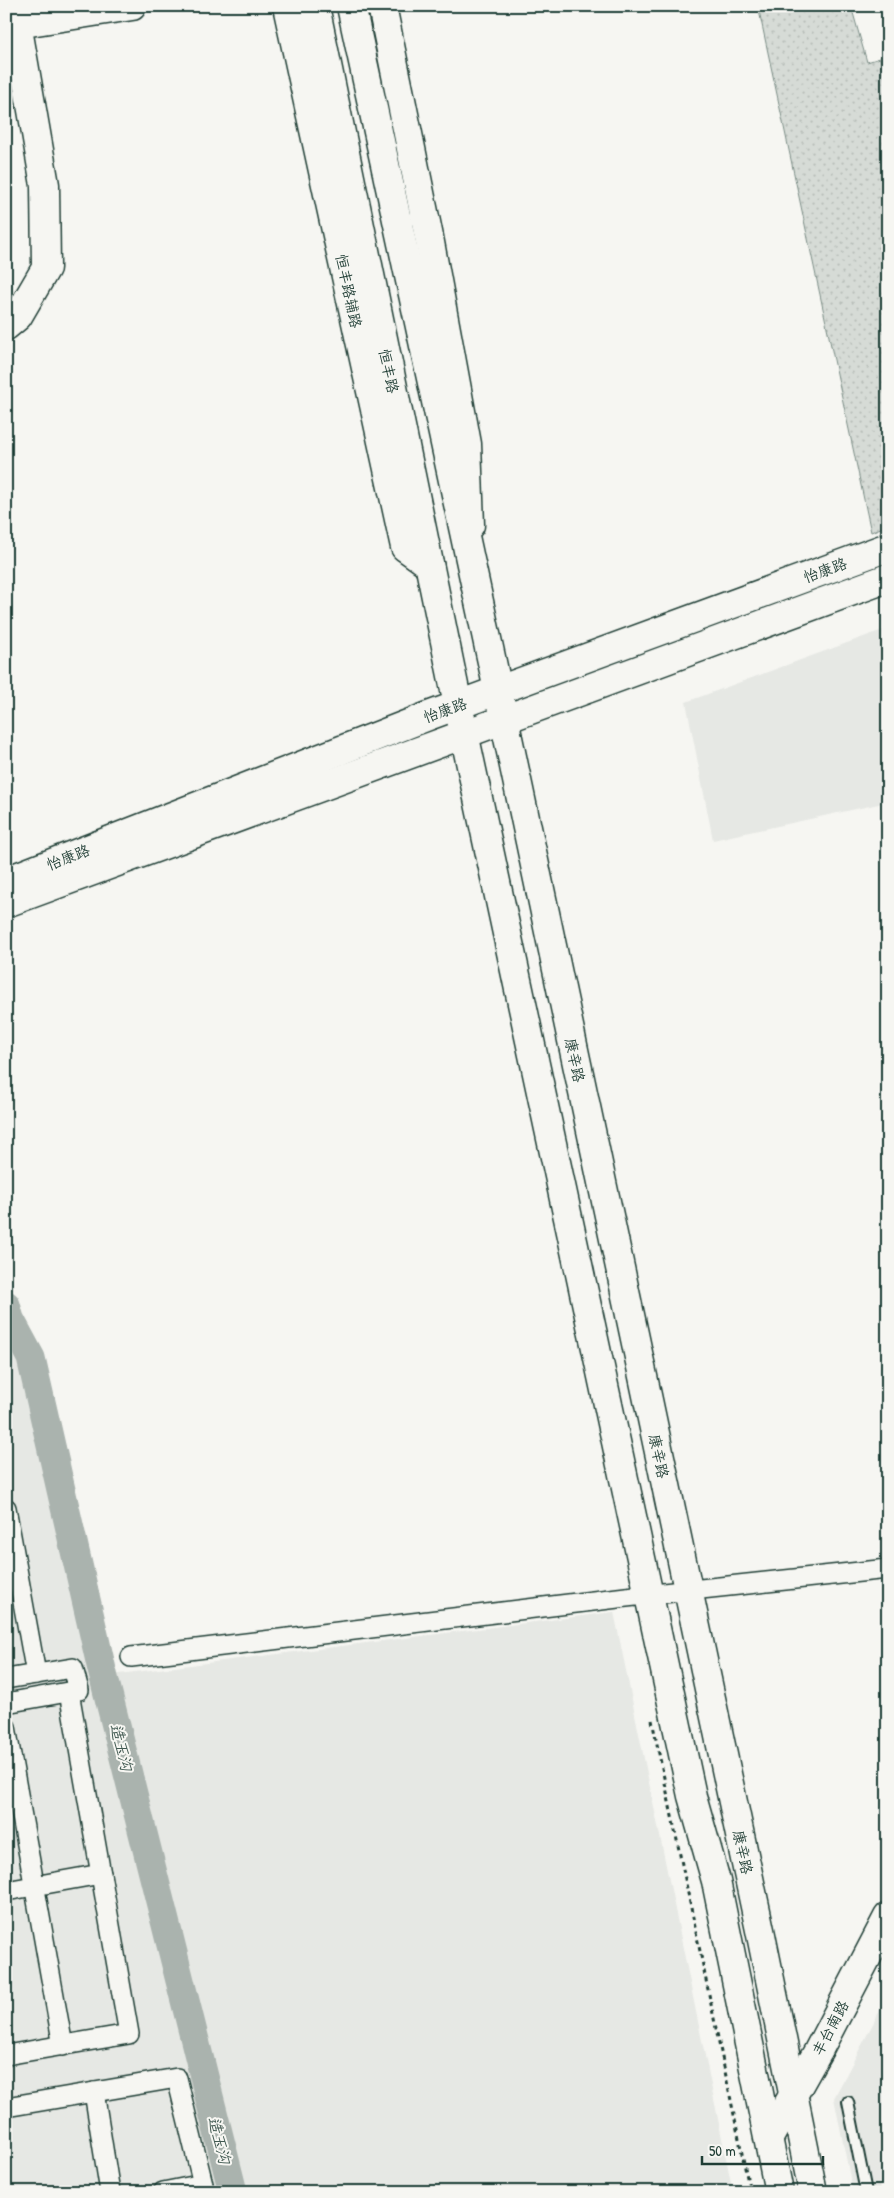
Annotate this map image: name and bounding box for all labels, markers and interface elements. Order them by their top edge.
street label: 恒丰路辅路 [331,252,367,330]
street label: 恒丰路 [374,347,404,395]
street label: 怡康路 [800,552,850,588]
street label: 怡康路 [420,692,470,728]
street label: 怡康路 [43,839,93,875]
street label: 康辛路 [560,1036,590,1084]
street label: 康辛路 [644,1432,674,1480]
water label: 造玉沟 [106,1721,139,1775]
street label: 康辛路 [728,1828,758,1876]
street label: 丰台南路 [807,1997,853,2059]
water label: 造玉沟 [204,2114,237,2168]
scale bar [702,2133,823,2165]
text: 50 m [709,2140,736,2161]

